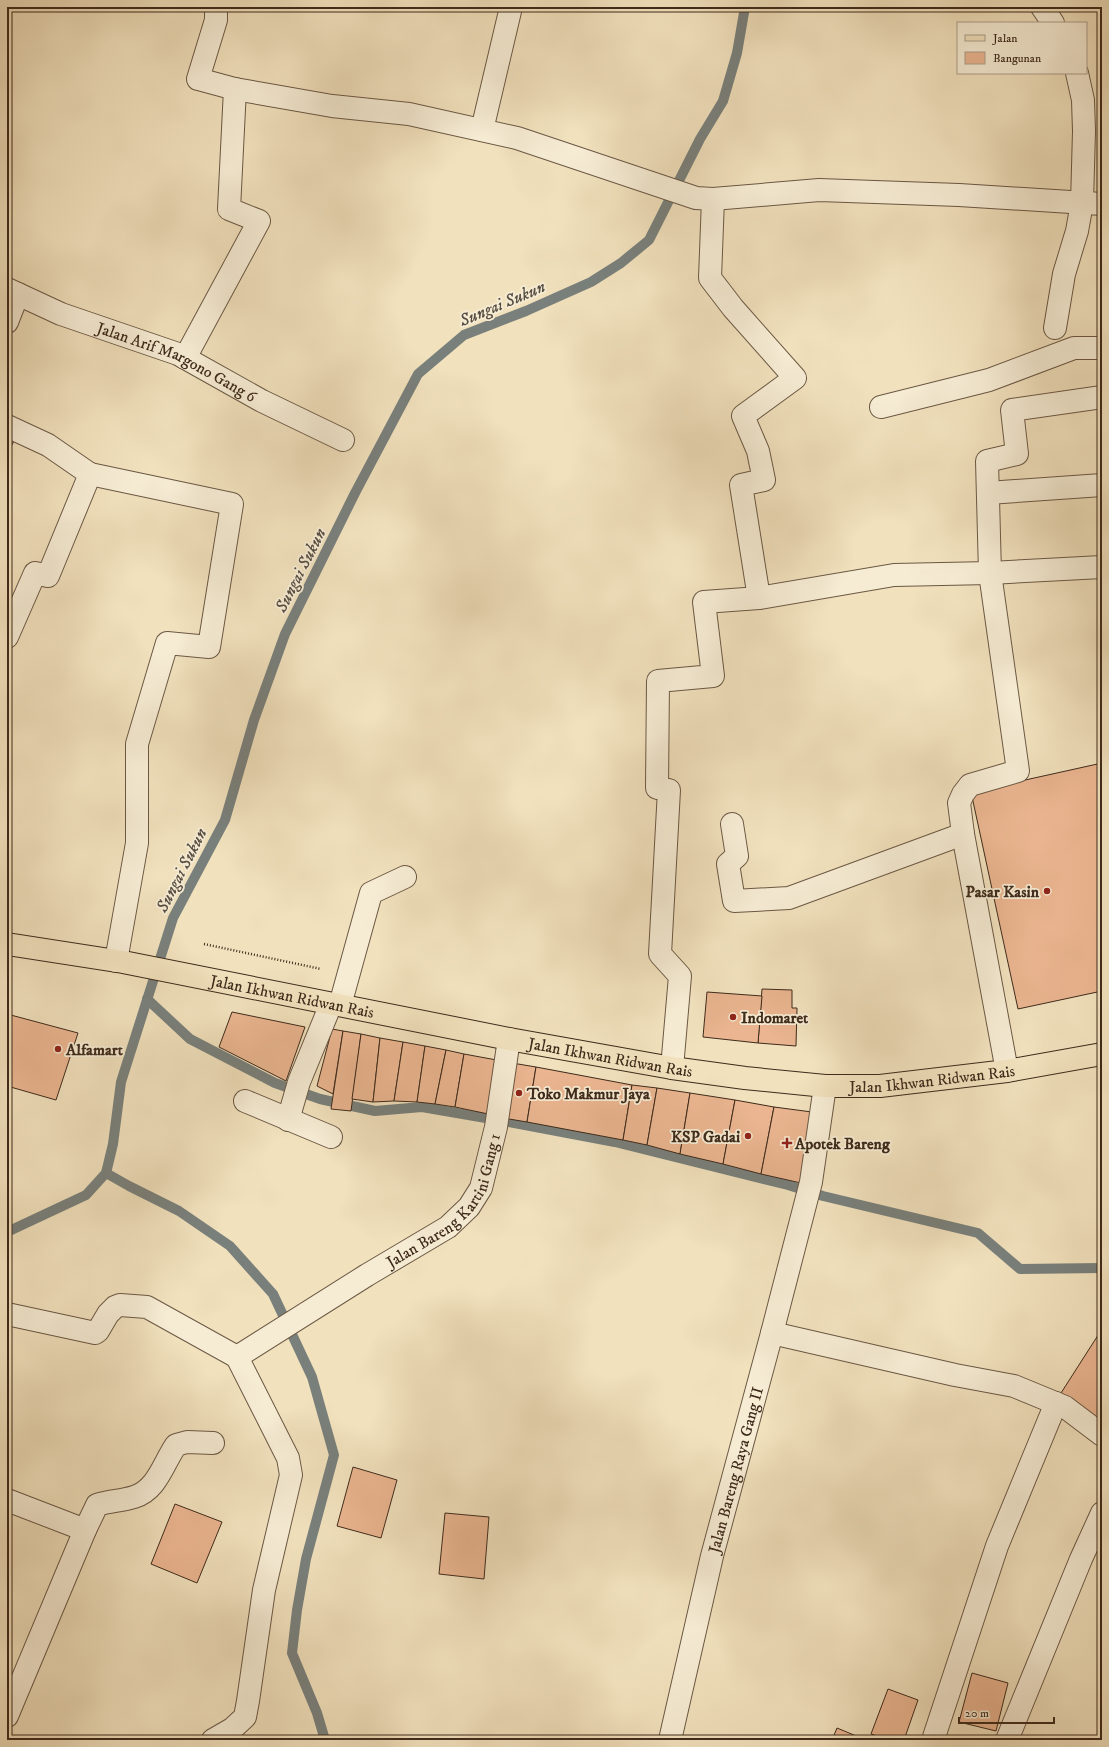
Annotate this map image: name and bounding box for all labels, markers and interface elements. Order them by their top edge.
legend [957,22,1087,74]
text: Jalan [992,31,1018,46]
text: Bangunan [993,51,1042,66]
water label: Sungai Sukun [455,276,549,332]
street label: Jalan Arif Margono Gang 6 [92,317,260,407]
water label: Sungai Sukun [270,524,332,617]
water label: Sungai Sukun [151,824,213,917]
place label: Pasar Kasin [966,882,1040,902]
marker: Pasar Kasin [1042,886,1052,896]
street label: Jalan Ikhwan Ridwan Rais [207,970,376,1023]
place label: Indomaret [741,1008,809,1028]
marker: Indomaret [728,1012,738,1022]
street label: Jalan Ikhwan Ridwan Rais [525,1033,694,1082]
place label: Alfamart [65,1040,124,1060]
marker: Alfamart [53,1044,63,1054]
street label: Jalan Ikhwan Ridwan Rais [847,1061,1016,1097]
place label: Toko Makmur Jaya [526,1084,651,1104]
marker: Toko Makmur Jaya [514,1088,524,1098]
place label: KSP Gadai [671,1127,740,1147]
street label: Jalan Bareng Kartini Gang 1 [381,1131,505,1273]
marker: KSP Gadai [743,1131,753,1141]
place label: Apotek Bareng [794,1134,891,1154]
marker: Apotek Bareng [782,1138,792,1148]
street label: Jalan Bareng Raya Gang II [704,1384,768,1557]
scale bar [959,1699,1054,1725]
text: 20 m [965,1706,989,1721]

